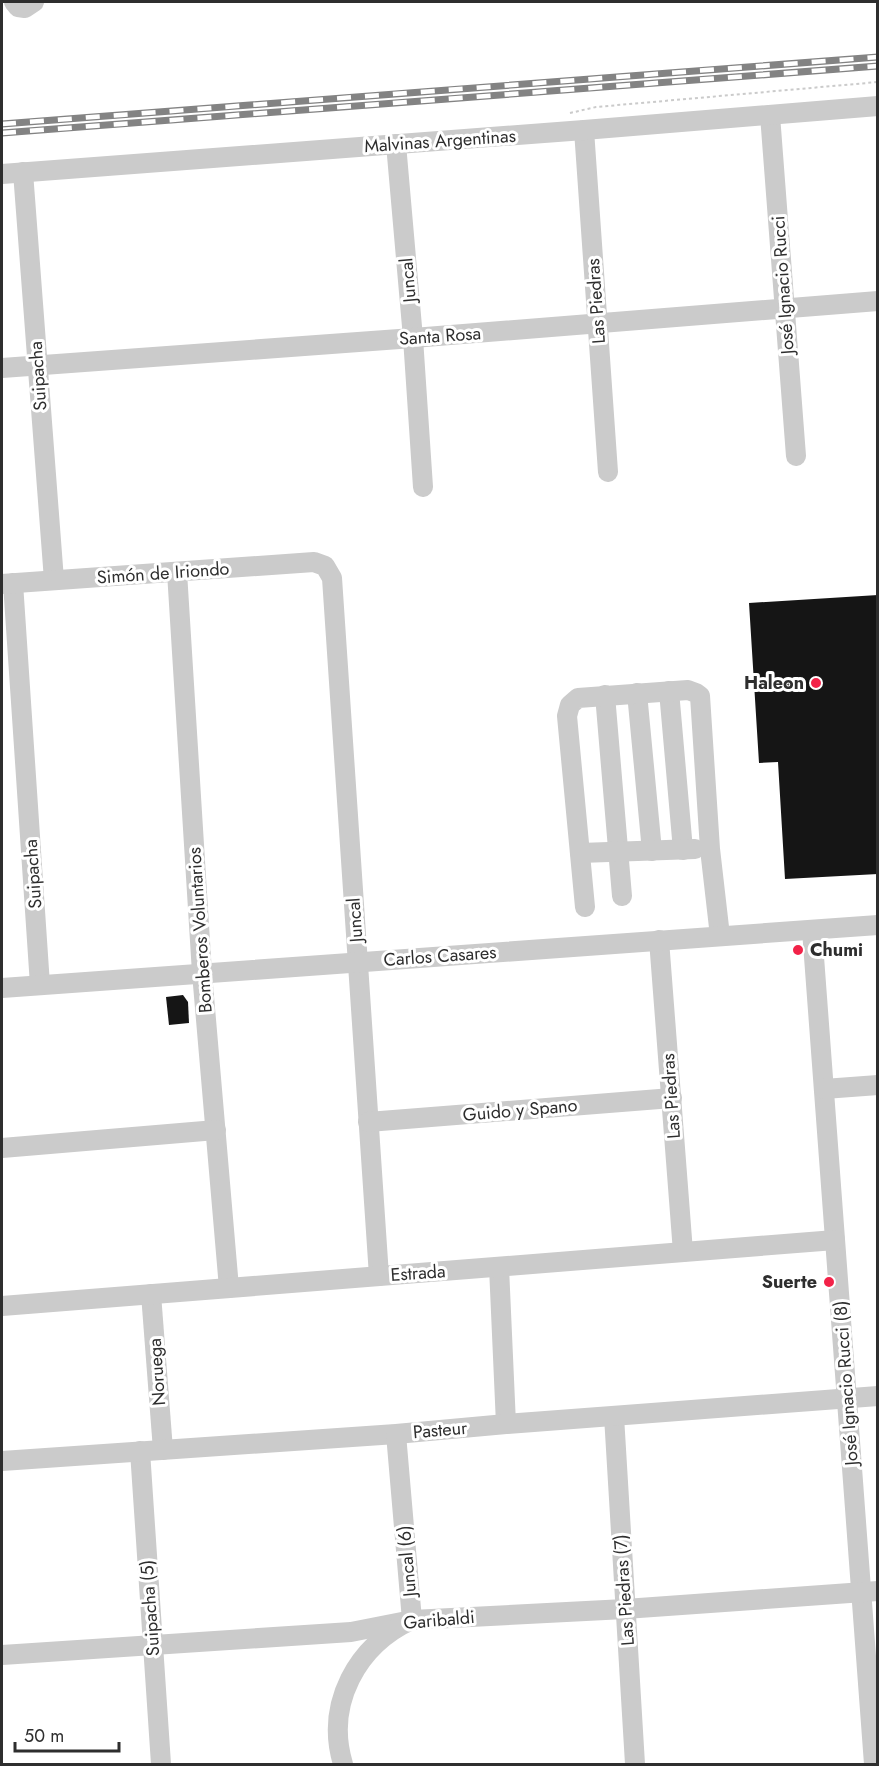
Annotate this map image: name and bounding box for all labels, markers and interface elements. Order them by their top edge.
street label: Malvinas Argentinas [363,123,517,159]
street label: José Ignacio Rucci [765,215,801,357]
street label: Juncal [393,257,423,305]
street label: Las Piedras [580,257,612,345]
street label: Santa Rosa [398,320,482,352]
street label: Suipacha [23,340,53,412]
street label: Simón de Iriondo [96,555,230,591]
place label: Haleon [744,670,804,696]
marker: Haleon [809,676,823,690]
street label: Suipacha [18,838,48,910]
street label: Bomberos Voluntarios [181,846,219,1014]
street label: Juncal [340,897,370,945]
place label: Chumi [810,937,863,963]
street label: Carlos Casares [383,939,497,973]
marker: Chumi [791,943,805,957]
street label: Las Piedras [655,1052,687,1140]
street label: Guido y Spano [462,1092,579,1128]
street label: Estrada [390,1258,446,1288]
place label: Suerte [762,1269,817,1295]
marker: Suerte [822,1275,836,1289]
street label: José Ignacio Rucci (8) [827,1300,865,1468]
street label: Noruega [142,1337,172,1407]
street label: Pasteur [412,1415,469,1445]
street label: Juncal (6) [391,1524,423,1600]
street label: Las Piedras (7) [607,1533,641,1647]
street label: Suipacha (5) [134,1559,166,1657]
street label: Garibaldi [402,1604,476,1636]
scale bar [15,1715,118,1753]
text: 50 m [24,1723,64,1749]

